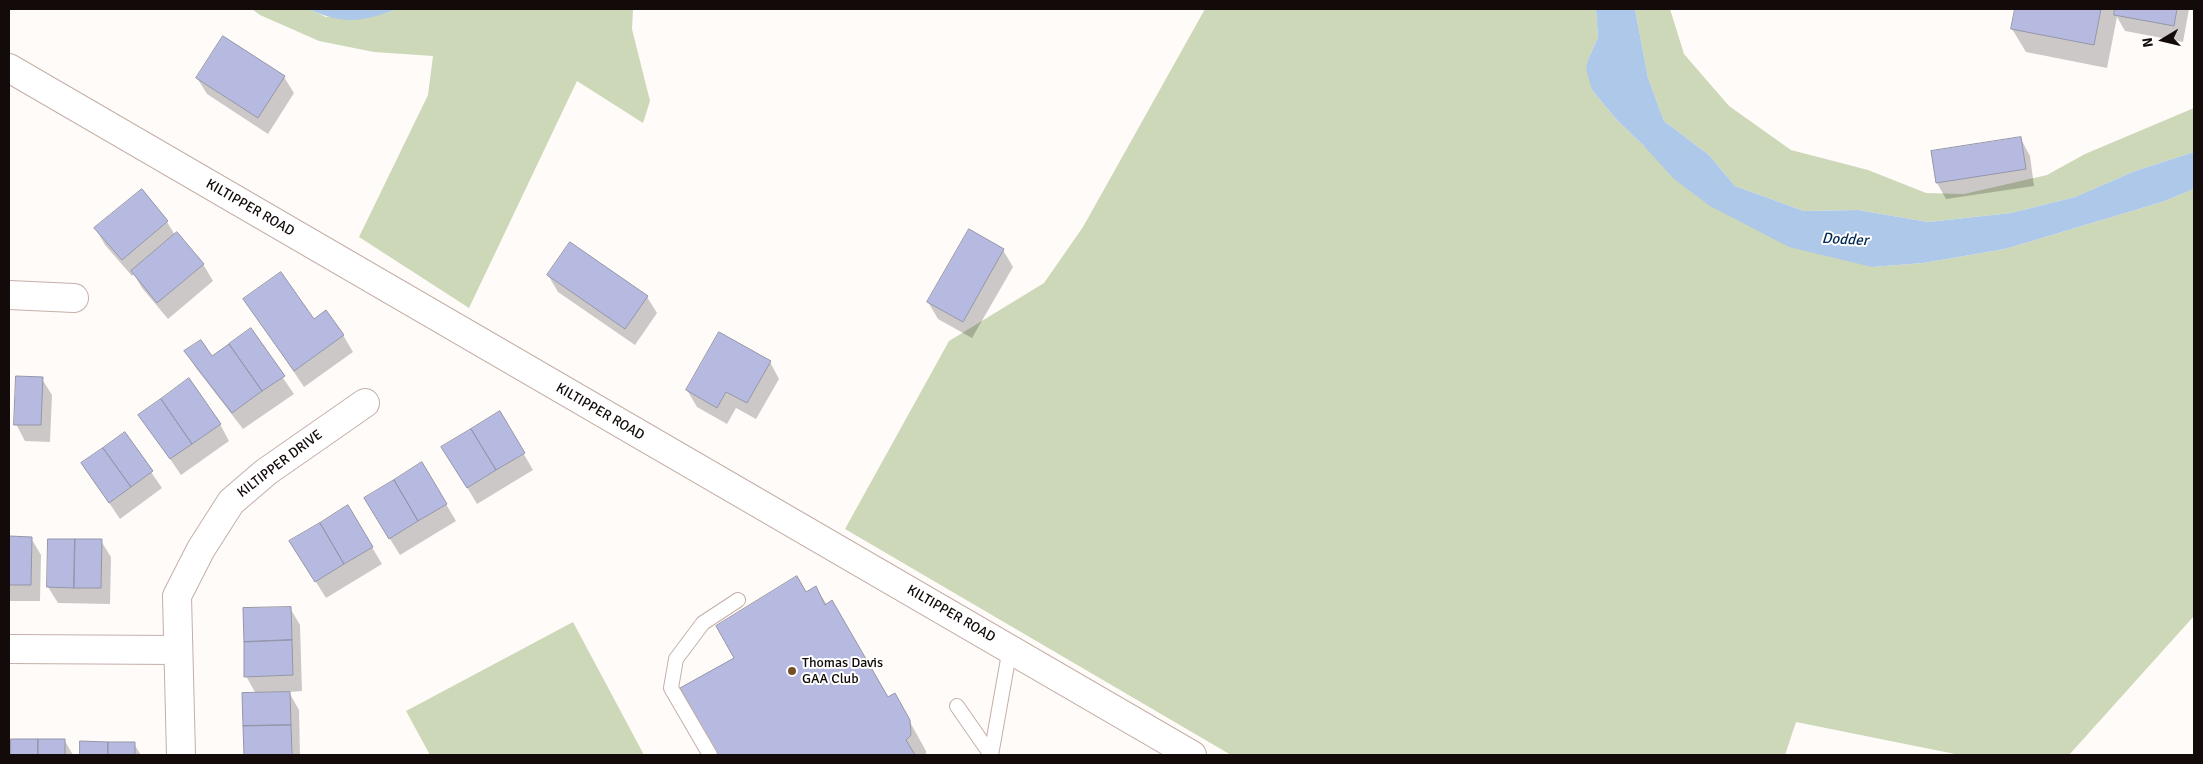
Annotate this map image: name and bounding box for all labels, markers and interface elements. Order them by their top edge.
north arrow [2138,15,2188,65]
text: N [2139,36,2157,49]
street label: KILTIPPER ROAD [203,176,297,240]
water label: Dodder [1821,230,1869,250]
street label: KILTIPPER ROAD [553,380,647,444]
street label: KILTIPPER DRIVE [234,427,326,501]
street label: KILTIPPER ROAD [904,582,998,646]
place label: Thomas Davis GAA Club [802,655,883,688]
marker: Thomas Davis GAA Club [786,665,798,677]

